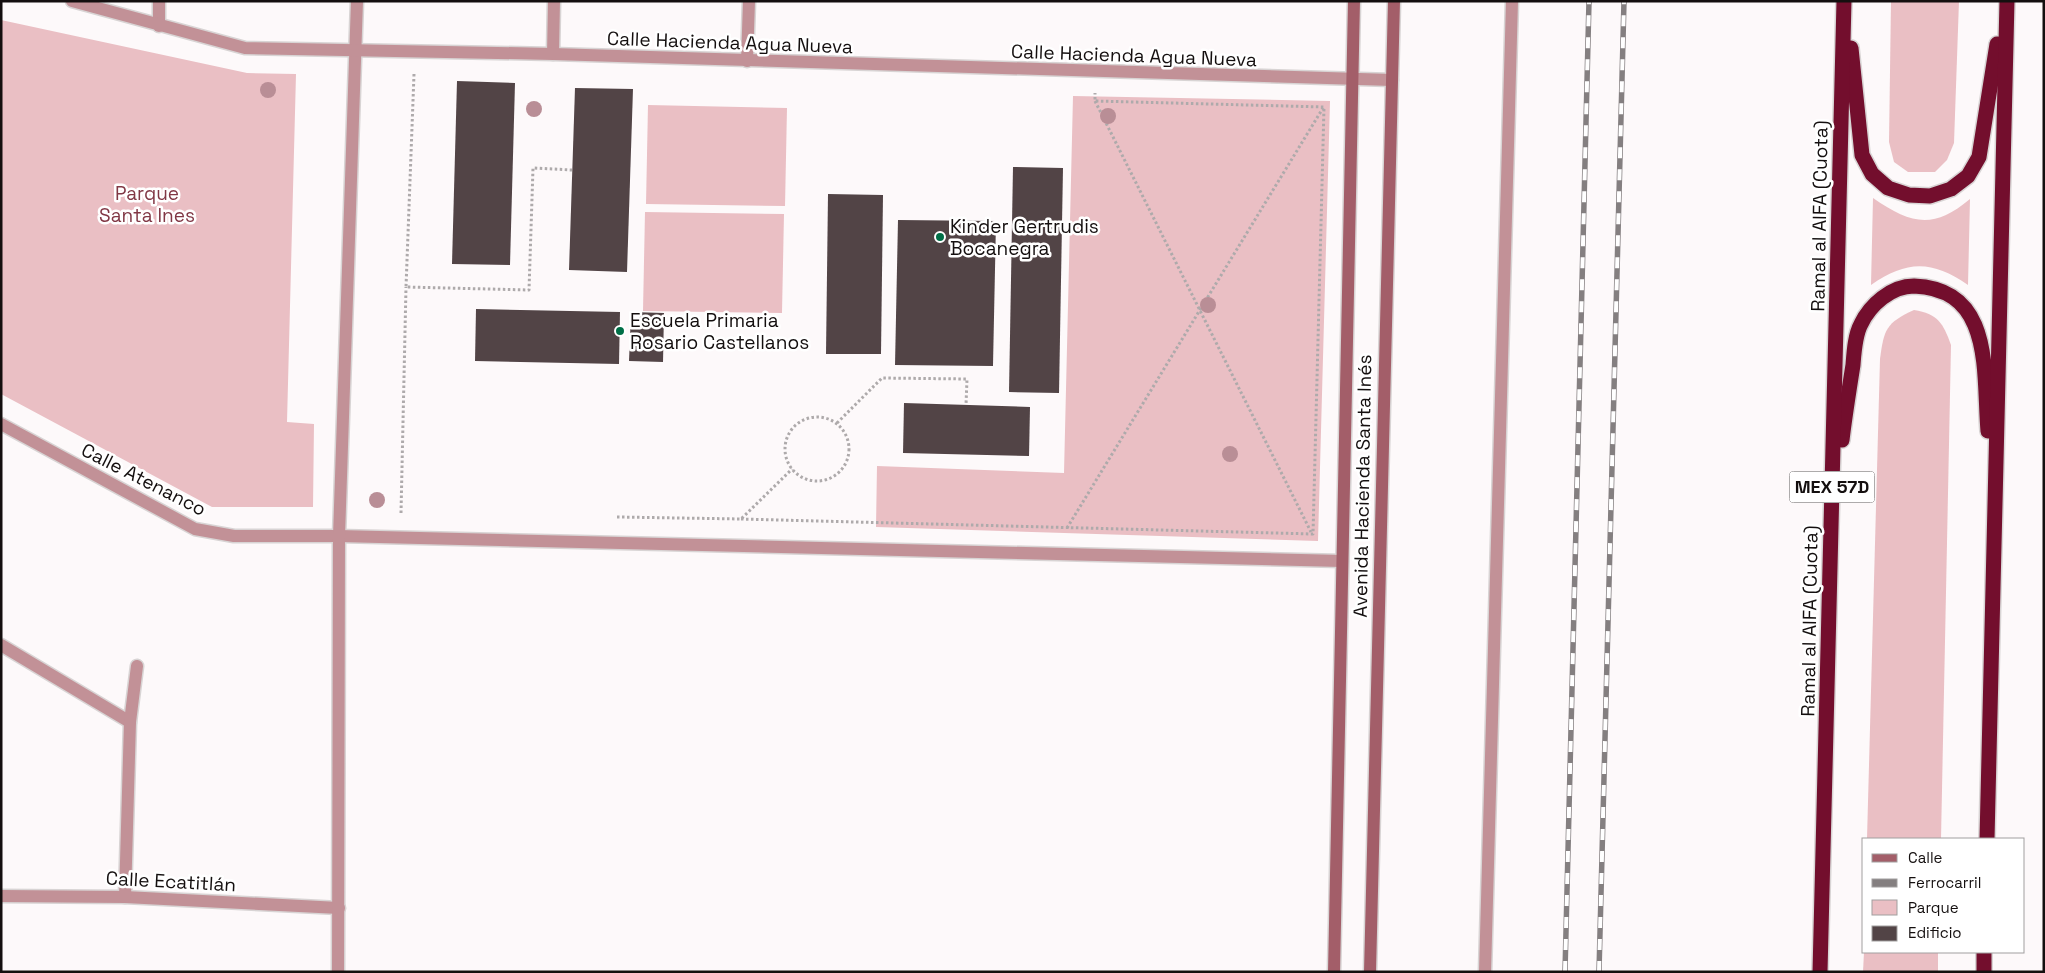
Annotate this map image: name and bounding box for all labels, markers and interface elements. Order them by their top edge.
street label: Calle Hacienda Agua Nueva [607,26,853,59]
street label: Calle Hacienda Agua Nueva [1011,39,1257,72]
street label: Ramal al AIFA (Cuota) [1805,120,1834,312]
park label: Parque Santa Ines [99,181,195,228]
place label: Kinder Gertrudis Bocanegra [950,214,1099,261]
marker: Kinder Gertrudis Bocanegra [934,231,946,243]
place label: Escuela Primaria Rosario Castellanos [630,308,809,355]
marker: Escuela Primaria Rosario Castellanos [614,325,626,337]
street label: Avenida Hacienda Santa Inés [1348,354,1377,618]
street label: Calle Atenanco [77,437,210,522]
road number: MEX 57D [1790,472,1874,502]
street label: Ramal al AIFA (Cuota) [1795,525,1824,717]
legend [1862,838,2025,953]
text: Calle [1908,848,1943,867]
street label: Calle Ecatitlán [105,866,237,897]
text: Ferrocarril [1908,873,1981,892]
text: Parque [1908,898,1959,917]
text: Edificio [1908,923,1962,942]

